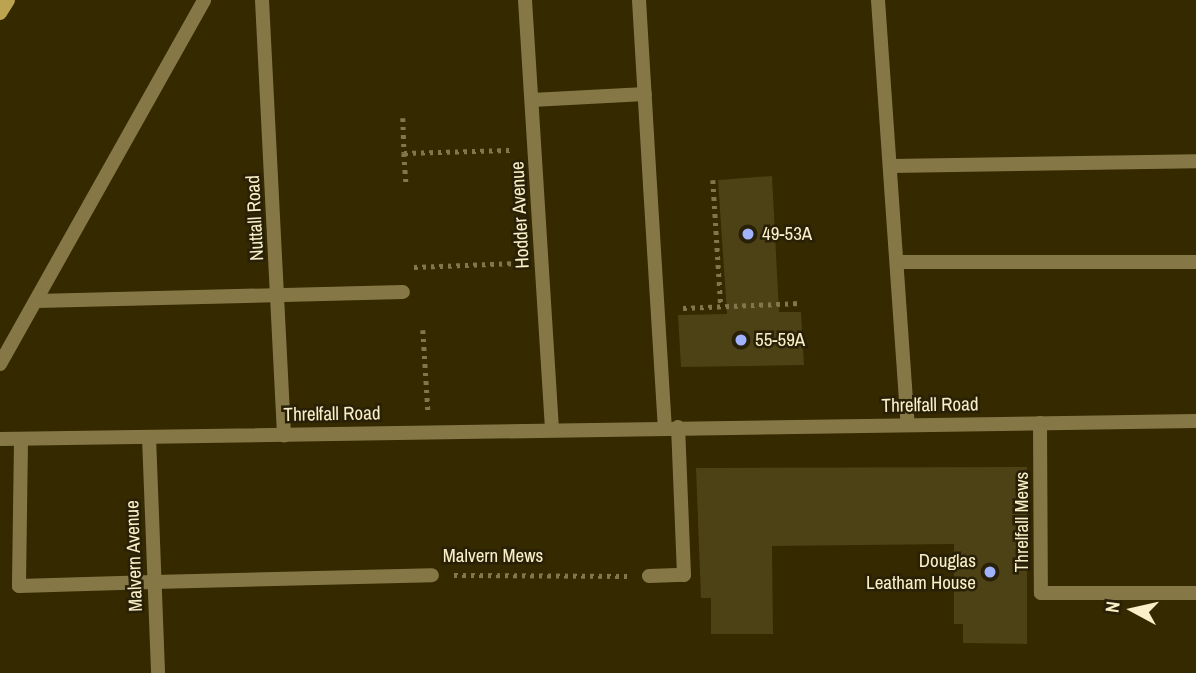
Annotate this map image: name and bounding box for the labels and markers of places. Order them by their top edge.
place label: 49-53A [762,223,812,245]
marker: 49-53A [740,226,756,242]
place label: 55-59A [755,329,805,351]
marker: 55-59A [733,332,749,348]
place label: Douglas Leatham House [866,550,976,594]
marker: Douglas Leatham House [982,564,998,580]

